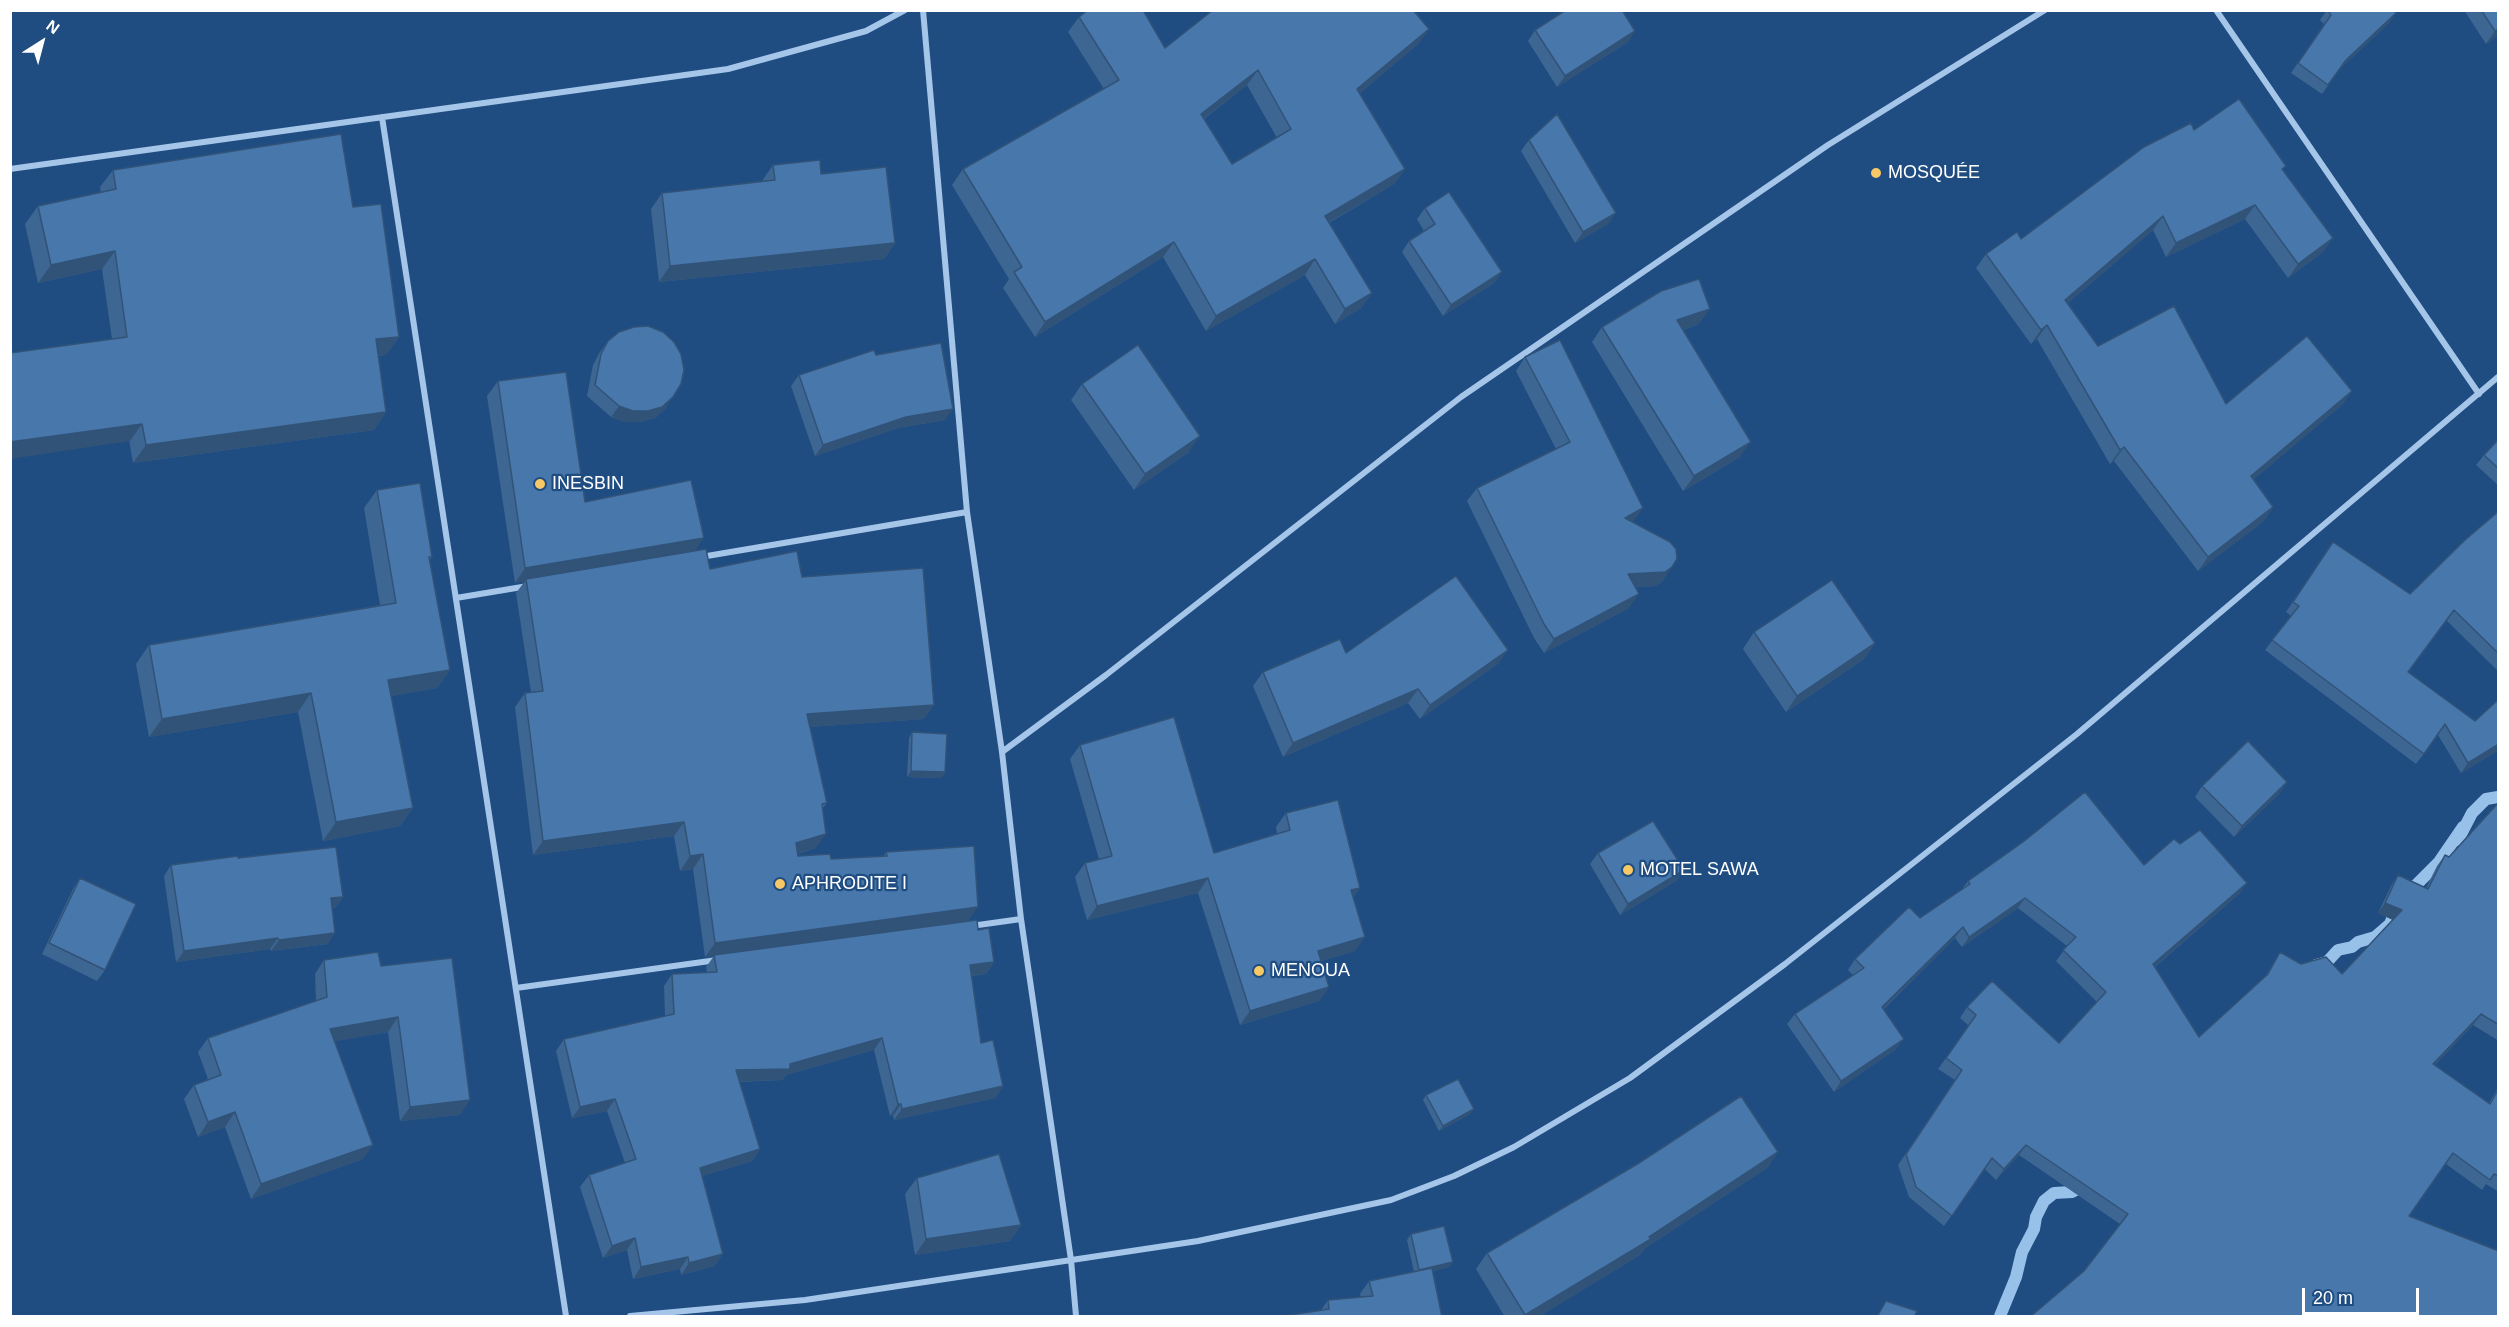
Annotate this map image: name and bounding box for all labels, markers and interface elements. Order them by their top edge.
north arrow [12,12,72,72]
text: N [43,17,63,37]
place label: MOSQUÉE [1888,162,1980,184]
marker: MOSQUÉE [1869,166,1883,180]
place label: INESBIN [552,473,624,495]
marker: INESBIN [533,477,547,491]
place label: MOTEL SAWA [1640,859,1759,881]
marker: MOTEL SAWA [1621,863,1635,877]
place label: APHRODITE I [792,873,907,895]
marker: APHRODITE I [773,877,787,891]
place label: MENOUA [1271,960,1350,982]
marker: MENOUA [1252,964,1266,978]
scale bar [2305,1276,2422,1314]
text: 20 m [2313,1288,2353,1308]

